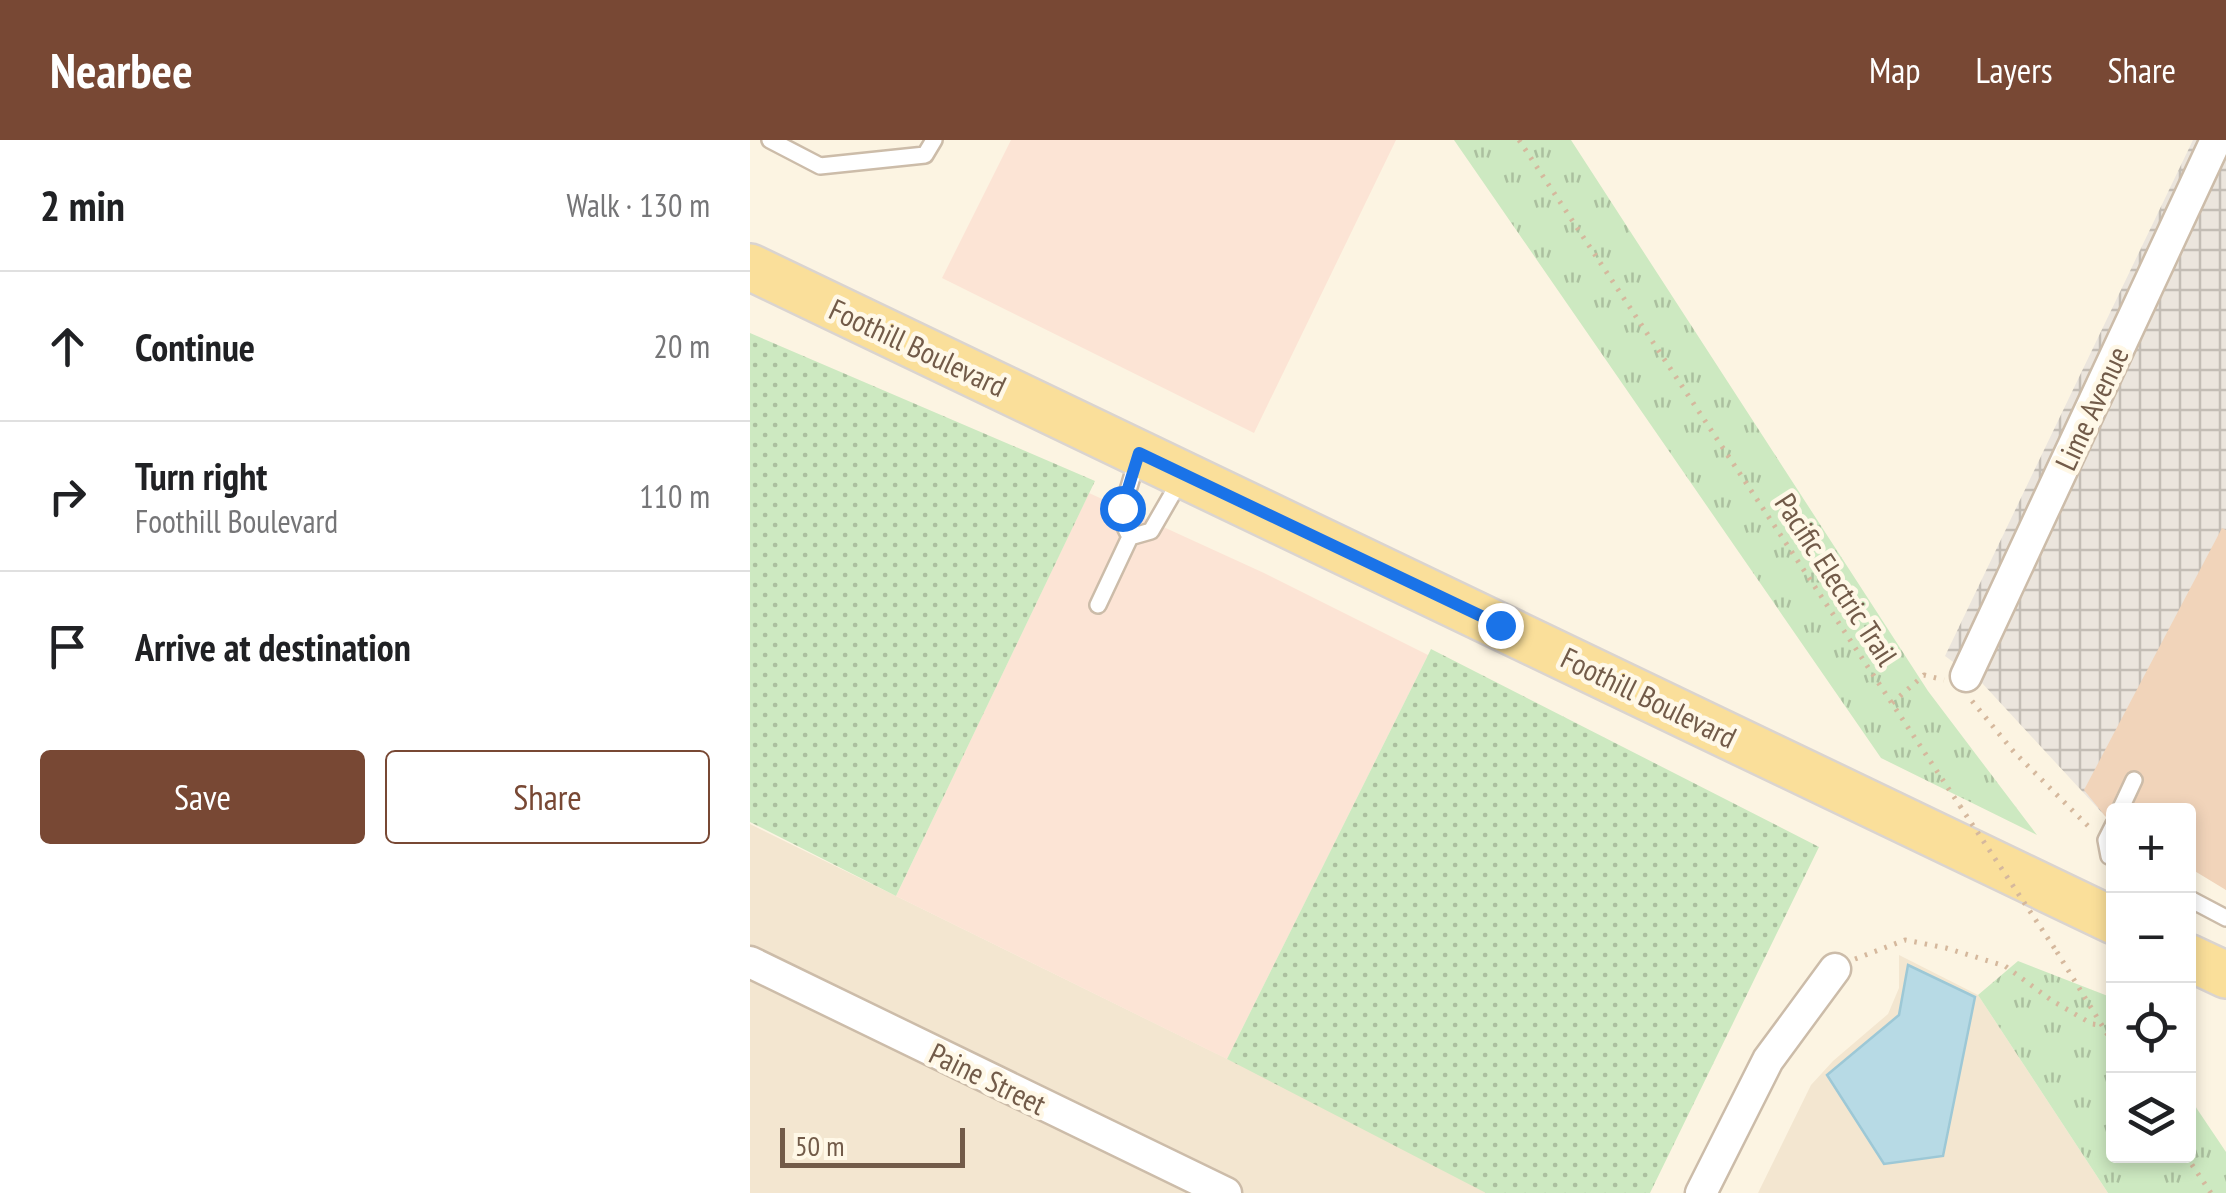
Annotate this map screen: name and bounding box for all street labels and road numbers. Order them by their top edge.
street label: Foothill Boulevard [823,289,1013,405]
street label: Lime Avenue [2045,340,2137,476]
street label: Pacific Electric Trail [1767,486,1907,672]
street label: Foothill Boulevard [1555,638,1743,756]
street label: Paine Street [923,1033,1054,1123]

